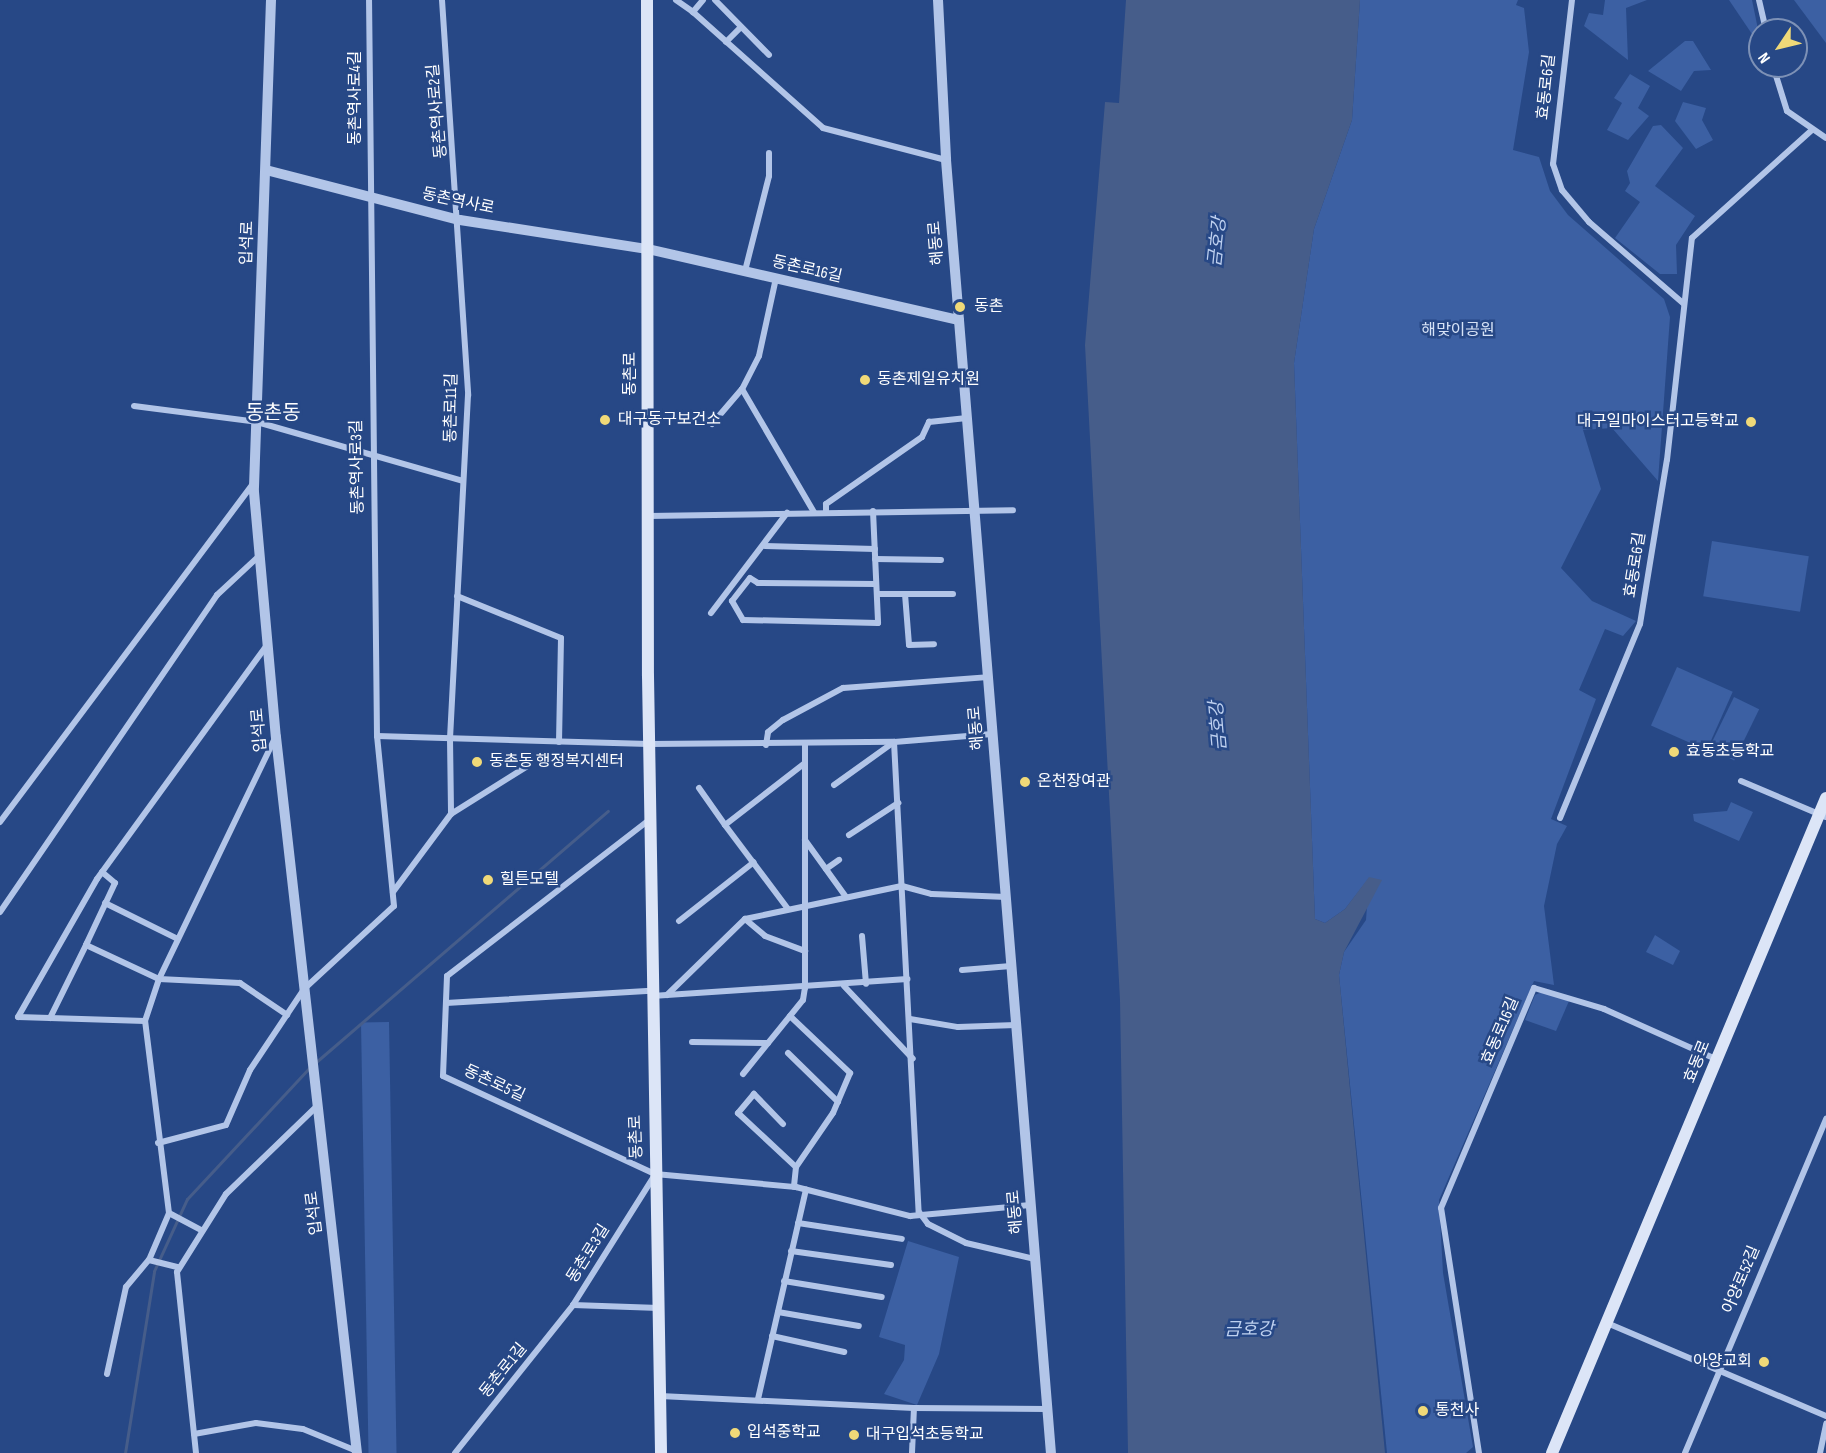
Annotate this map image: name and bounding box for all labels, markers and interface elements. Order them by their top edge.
north arrow [1748,18,1808,78]
text: N [1754,49,1775,66]
street label: 동촌역사로4길 [346,50,366,146]
street label: 효동로6길 [1534,53,1560,121]
street label: 동촌역사로2길 [424,63,452,159]
street label: 동촌역사로 [420,185,496,219]
water label: 금호강 [1205,216,1231,268]
street label: 해동로 [926,220,948,266]
street label: 입석로 [238,221,258,265]
street label: 동촌로16길 [770,253,844,287]
place label: 동촌 [974,297,1003,317]
marker: 동촌 [951,298,969,316]
park label: 해맞이공원 [1421,321,1495,341]
street label: 동촌로 [621,352,641,396]
place label: 동촌제일유치원 [877,370,980,390]
street label: 동촌로11길 [442,373,462,443]
marker: 동촌제일유치원 [858,373,872,387]
district label: 동촌동 [245,401,301,425]
place label: 대구동구보건소 [618,410,721,430]
marker: 대구동구보건소 [596,411,614,429]
place label: 대구일마이스터고등학교 [1577,412,1739,432]
marker: 대구일마이스터고등학교 [1744,415,1758,429]
street label: 동촌역사로3길 [348,419,368,515]
street label: 효동로6길 [1621,531,1651,599]
water label: 금호강 [1206,700,1232,752]
street label: 해동로 [966,705,988,751]
street label: 입석로 [249,707,271,753]
place label: 효동초등학교 [1686,742,1774,762]
marker: 효동초등학교 [1667,745,1681,759]
place label: 동촌동 행정복지센터 [489,752,624,772]
marker: 동촌동 행정복지센터 [470,755,484,769]
place label: 온천장여관 [1037,772,1111,792]
marker: 온천장여관 [1018,775,1032,789]
place label: 힐튼모텔 [500,870,559,890]
marker: 힐튼모텔 [481,873,495,887]
street label: 효동로16길 [1478,994,1524,1068]
street label: 효동로 [1681,1038,1715,1086]
street label: 동촌로5길 [460,1062,528,1106]
street label: 동촌로 [627,1115,647,1159]
street label: 해동로 [1005,1189,1027,1235]
street label: 입석로 [303,1190,327,1236]
street label: 동촌로3길 [563,1221,615,1287]
street label: 아양로52길 [1719,1243,1765,1317]
water label: 금호강 [1224,1319,1274,1341]
street label: 동촌로1길 [476,1340,532,1402]
place label: 아양교회 [1693,1352,1752,1372]
marker: 아양교회 [1757,1355,1771,1369]
place label: 통천사 [1435,1401,1479,1421]
marker: 통천사 [1416,1404,1430,1418]
place label: 입석중학교 [747,1423,821,1443]
place label: 대구입석초등학교 [866,1425,984,1445]
marker: 입석중학교 [728,1426,742,1440]
marker: 대구입석초등학교 [847,1428,861,1442]

